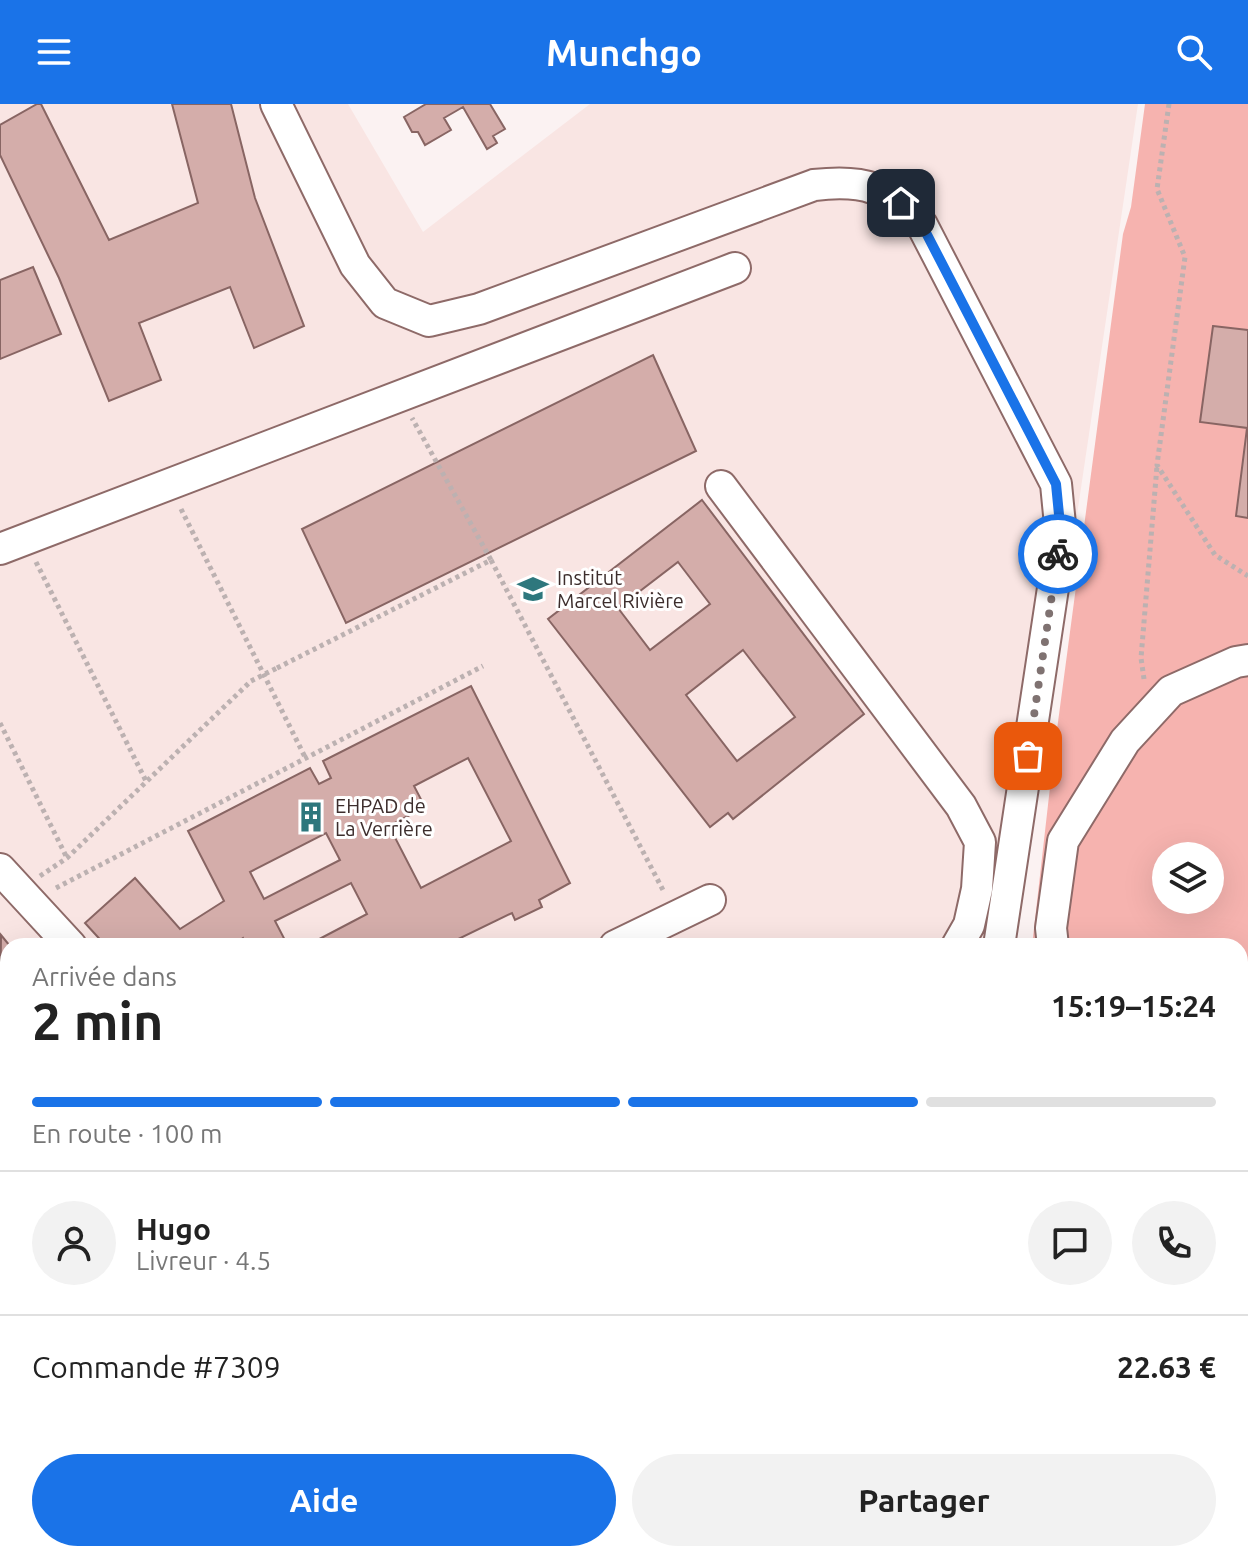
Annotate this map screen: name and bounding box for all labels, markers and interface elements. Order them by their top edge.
icon: menu [32,30,76,74]
icon: search [1172,30,1216,74]
text: Munchgo [546,32,702,73]
pin [867,169,935,237]
icon: home [879,181,923,225]
courier [1018,514,1098,594]
icon: bike [1036,532,1080,576]
place label: Institut Marcel Rivière [557,566,684,612]
school or university icon: Institut Marcel Rivière [516,572,550,606]
pin [994,722,1062,790]
icon: bag [1006,734,1050,778]
place label: EHPAD de La Verrière [335,794,433,840]
building icon: EHPAD de La Verrière [294,800,328,834]
map controls [1152,842,1224,914]
button: layers [1152,842,1224,914]
text: Arrivée dans [32,962,177,991]
text: 15:19–15:24 [1051,989,1216,1023]
text: 2 min [32,992,163,1050]
text: En route · 100 m [32,1119,222,1148]
button: person [32,1201,116,1285]
button: chat [1028,1201,1112,1285]
button: phone [1132,1201,1216,1285]
text: Hugo [136,1212,211,1246]
text: Livreur · 4.5 [136,1246,271,1275]
text: Commande #7309 [32,1350,281,1384]
text: 22.63 € [1117,1350,1216,1384]
button: Aide [32,1454,616,1546]
button: Partager [632,1454,1216,1546]

